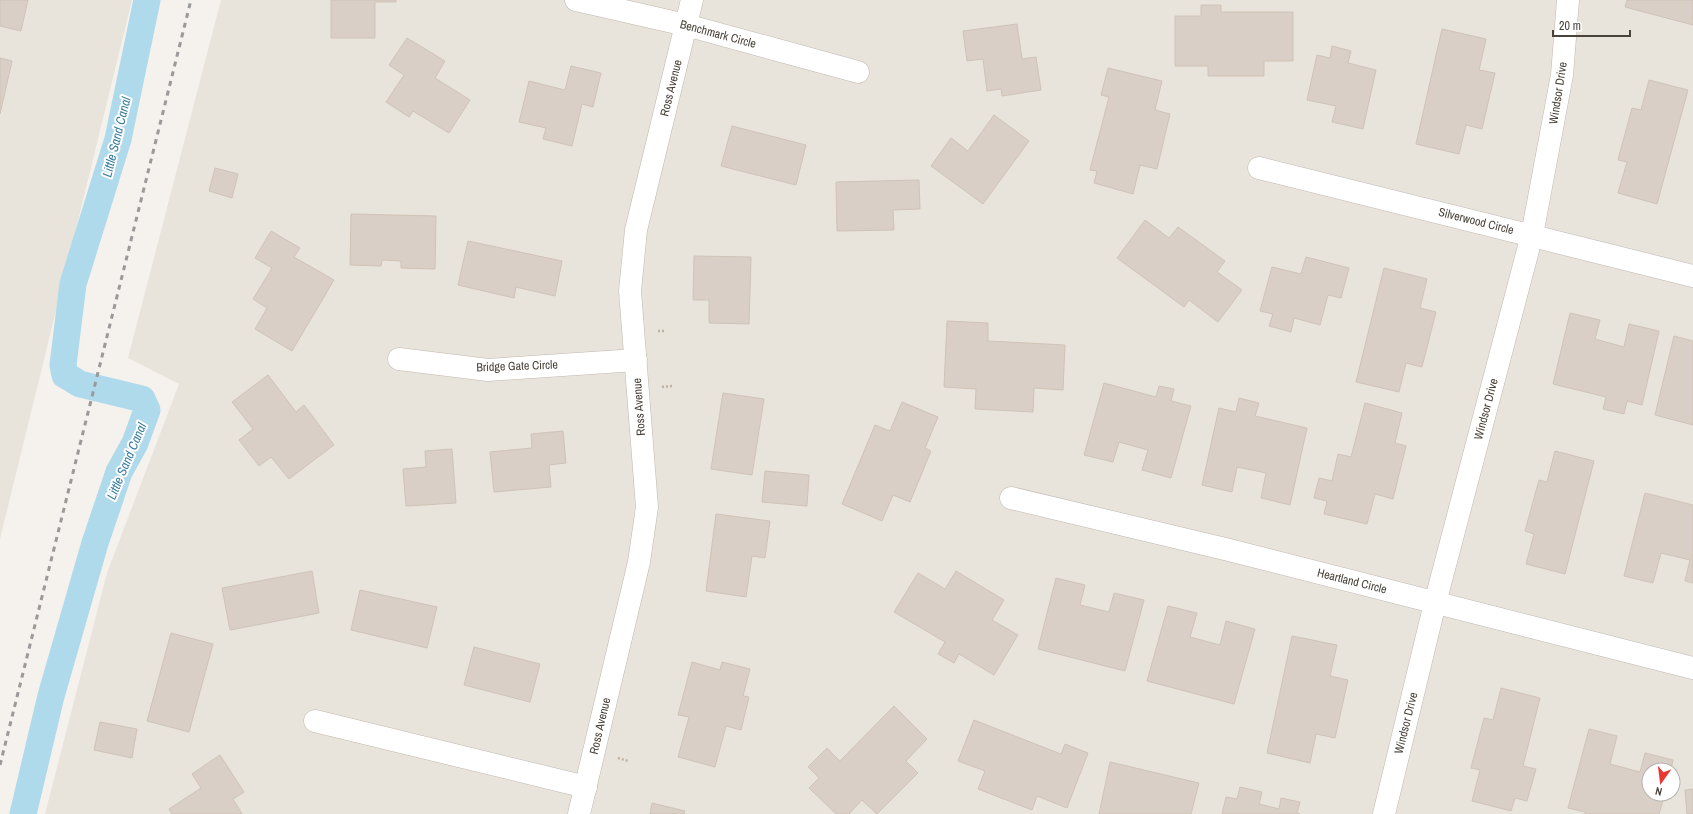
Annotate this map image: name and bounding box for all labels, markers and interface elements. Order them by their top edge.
scale bar [1553,12,1630,38]
street label: Benchmark Circle [678,16,758,52]
text: 20 m [1559,18,1581,34]
street label: Ross Avenue [656,58,686,118]
street label: Windsor Drive [1545,61,1571,125]
water label: Little Sand Canal [98,95,135,179]
street label: Silverwood Circle [1437,204,1515,238]
street label: Bridge Gate Circle [476,357,558,375]
street label: Windsor Drive [1470,377,1502,441]
street label: Ross Avenue [629,378,649,436]
water label: Little Sand Canal [103,420,151,502]
street label: Heartland Circle [1316,565,1388,597]
street label: Windsor Drive [1391,691,1421,755]
street label: Ross Avenue [586,696,614,756]
north arrow [1641,762,1681,802]
text: N [1654,784,1663,799]

